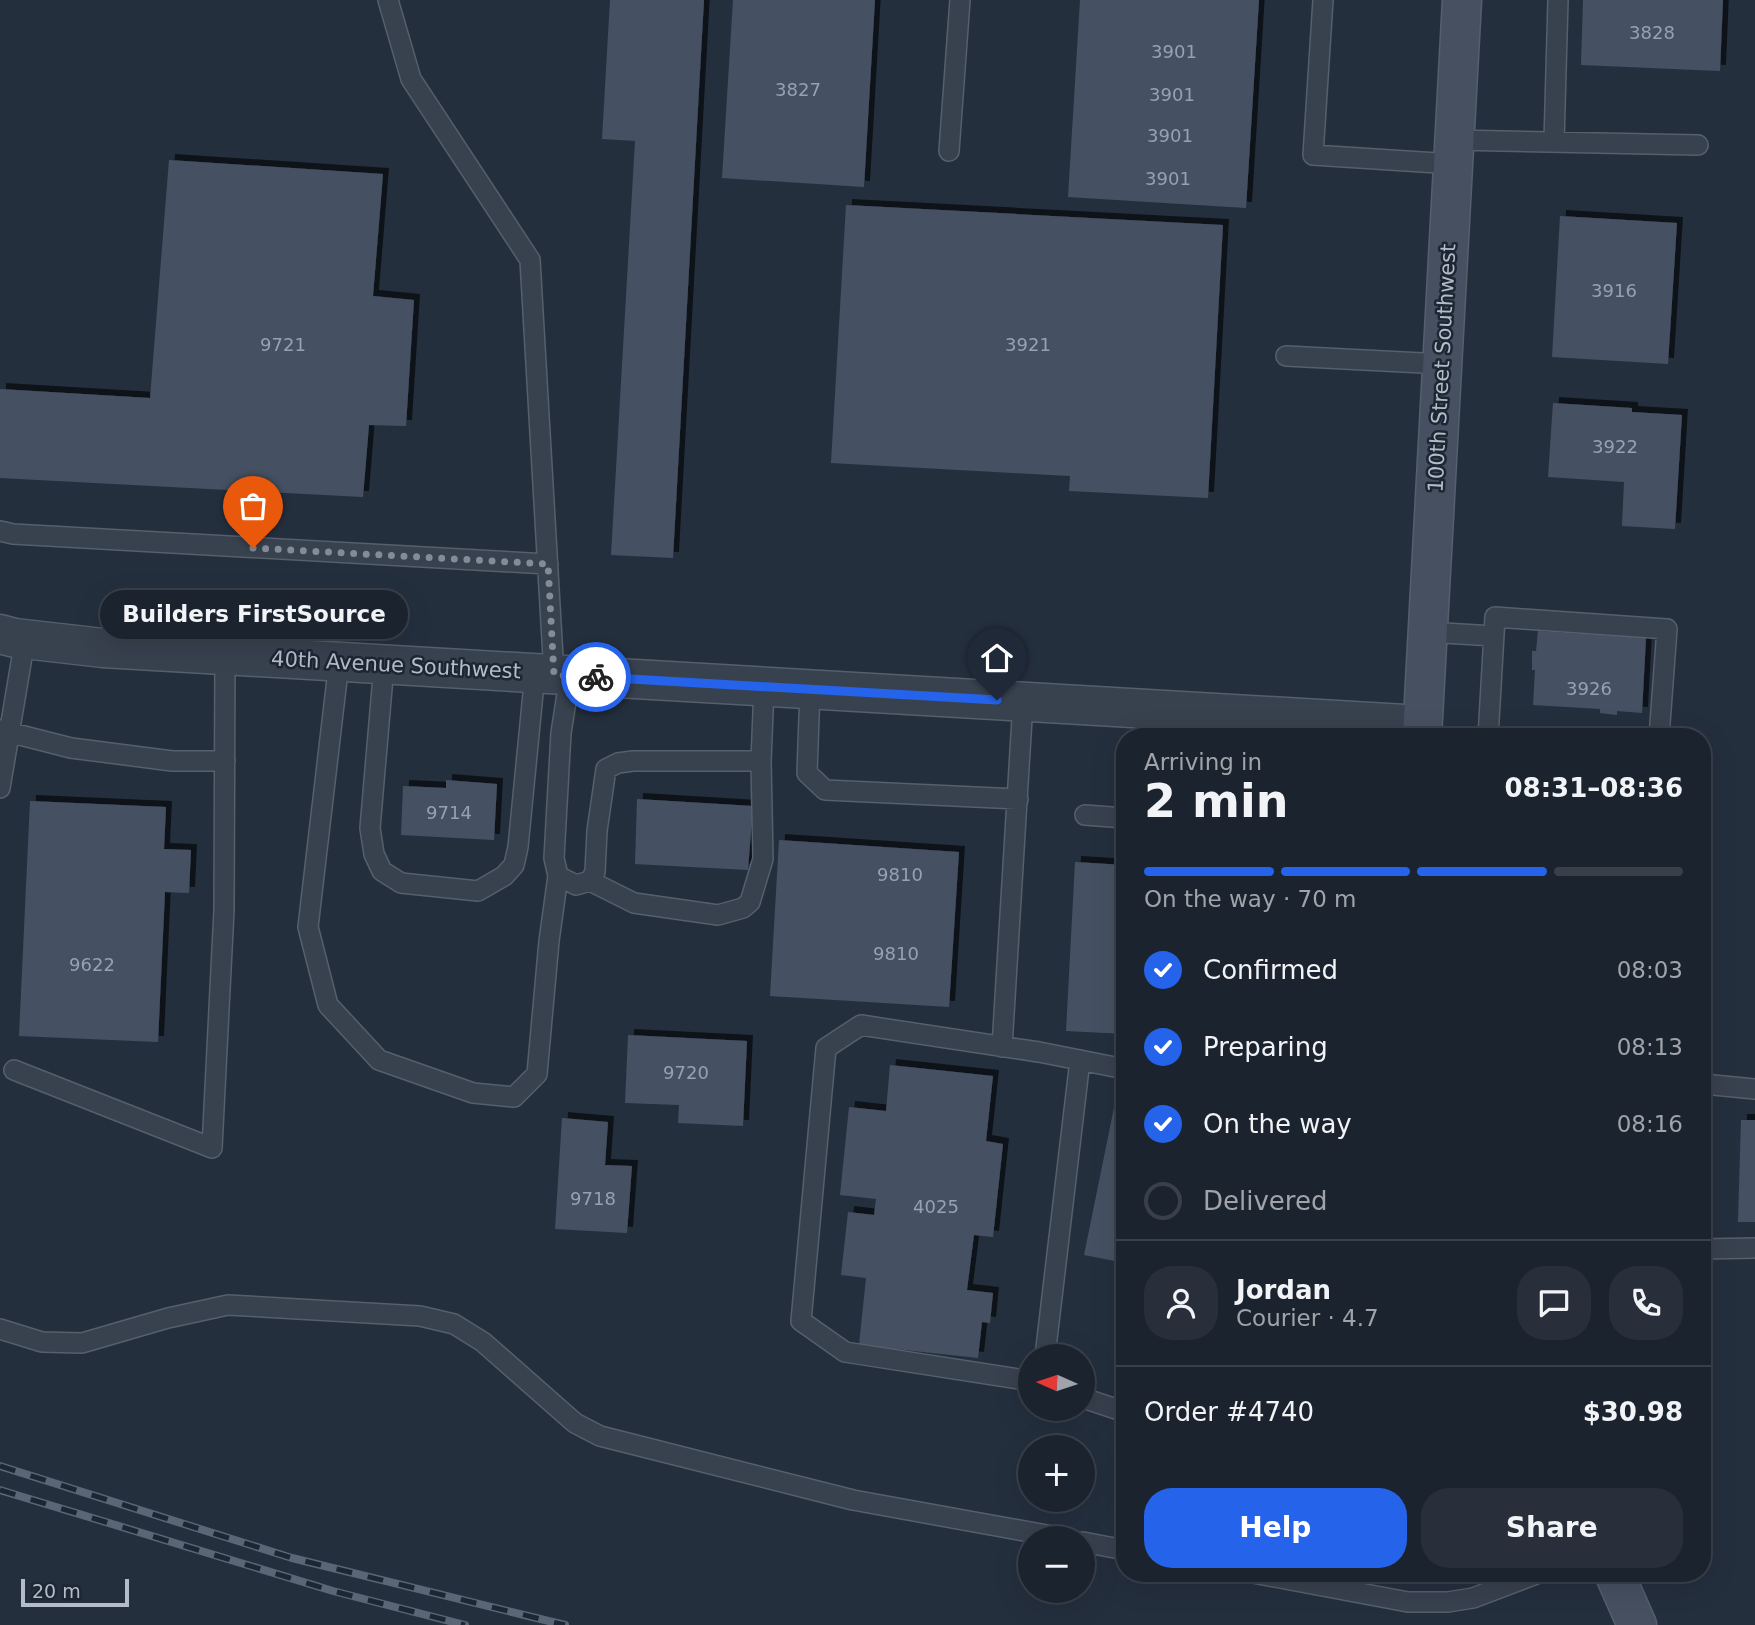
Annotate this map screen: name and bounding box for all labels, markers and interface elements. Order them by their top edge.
house number: 3828 [1629,22,1675,43]
house number: 3901 [1151,41,1197,62]
house number: 3827 [775,79,821,100]
house number: 3901 [1149,84,1195,105]
house number: 3901 [1147,125,1193,146]
house number: 3901 [1145,168,1191,189]
street label: 100th Street Southwest [1423,243,1461,493]
house number: 3916 [1591,280,1637,301]
house number: 9721 [260,334,306,355]
house number: 3921 [1005,334,1051,355]
house number: 3922 [1592,436,1638,457]
pin [223,476,283,548]
icon: bag [234,487,272,525]
callout: Builders FirstSource [99,590,407,639]
text: Builders FirstSource [122,601,386,627]
pin [967,628,1027,700]
icon: home [978,639,1016,677]
courier [561,642,631,712]
street label: 40th Avenue Southwest [271,646,521,684]
icon: bike [577,658,615,696]
house number: 3926 [1566,678,1612,699]
text: Arriving in [1144,749,1262,775]
text: 08:31–08:36 [1504,773,1683,803]
text: 2 min [1144,774,1288,828]
house number: 9714 [426,802,472,823]
house number: 9810 [877,864,923,885]
text: On the way · 70 m [1144,886,1356,912]
house number: 9810 [873,943,919,964]
icon: check [1144,951,1182,989]
house number: 9622 [69,954,115,975]
text: Confirmed [1203,955,1338,985]
text: 08:03 [1617,957,1683,983]
icon: check [1144,1028,1182,1066]
text: Preparing [1203,1032,1328,1062]
text: 08:13 [1617,1034,1683,1060]
house number: 9720 [663,1062,709,1083]
icon: check [1144,1105,1182,1143]
text: On the way [1203,1109,1352,1139]
text: 08:16 [1617,1111,1683,1137]
text: Delivered [1203,1186,1327,1216]
house number: 9718 [570,1188,616,1209]
house number: 4025 [913,1196,959,1217]
button: person [1144,1266,1218,1340]
button: chat [1517,1266,1591,1340]
button: phone [1609,1266,1683,1340]
text: Jordan [1236,1275,1331,1305]
text: Courier · 4.7 [1236,1305,1379,1331]
north arrow [1018,1344,1096,1421]
map controls [1018,1344,1095,1603]
text: Order #4740 [1144,1397,1314,1427]
text: $30.98 [1583,1397,1683,1427]
button: + [1018,1435,1095,1512]
button: Help [1144,1488,1407,1568]
button: Share [1421,1488,1683,1568]
button: − [1018,1526,1095,1603]
scale bar [21,1576,130,1608]
text: 20 m [32,1580,81,1602]

